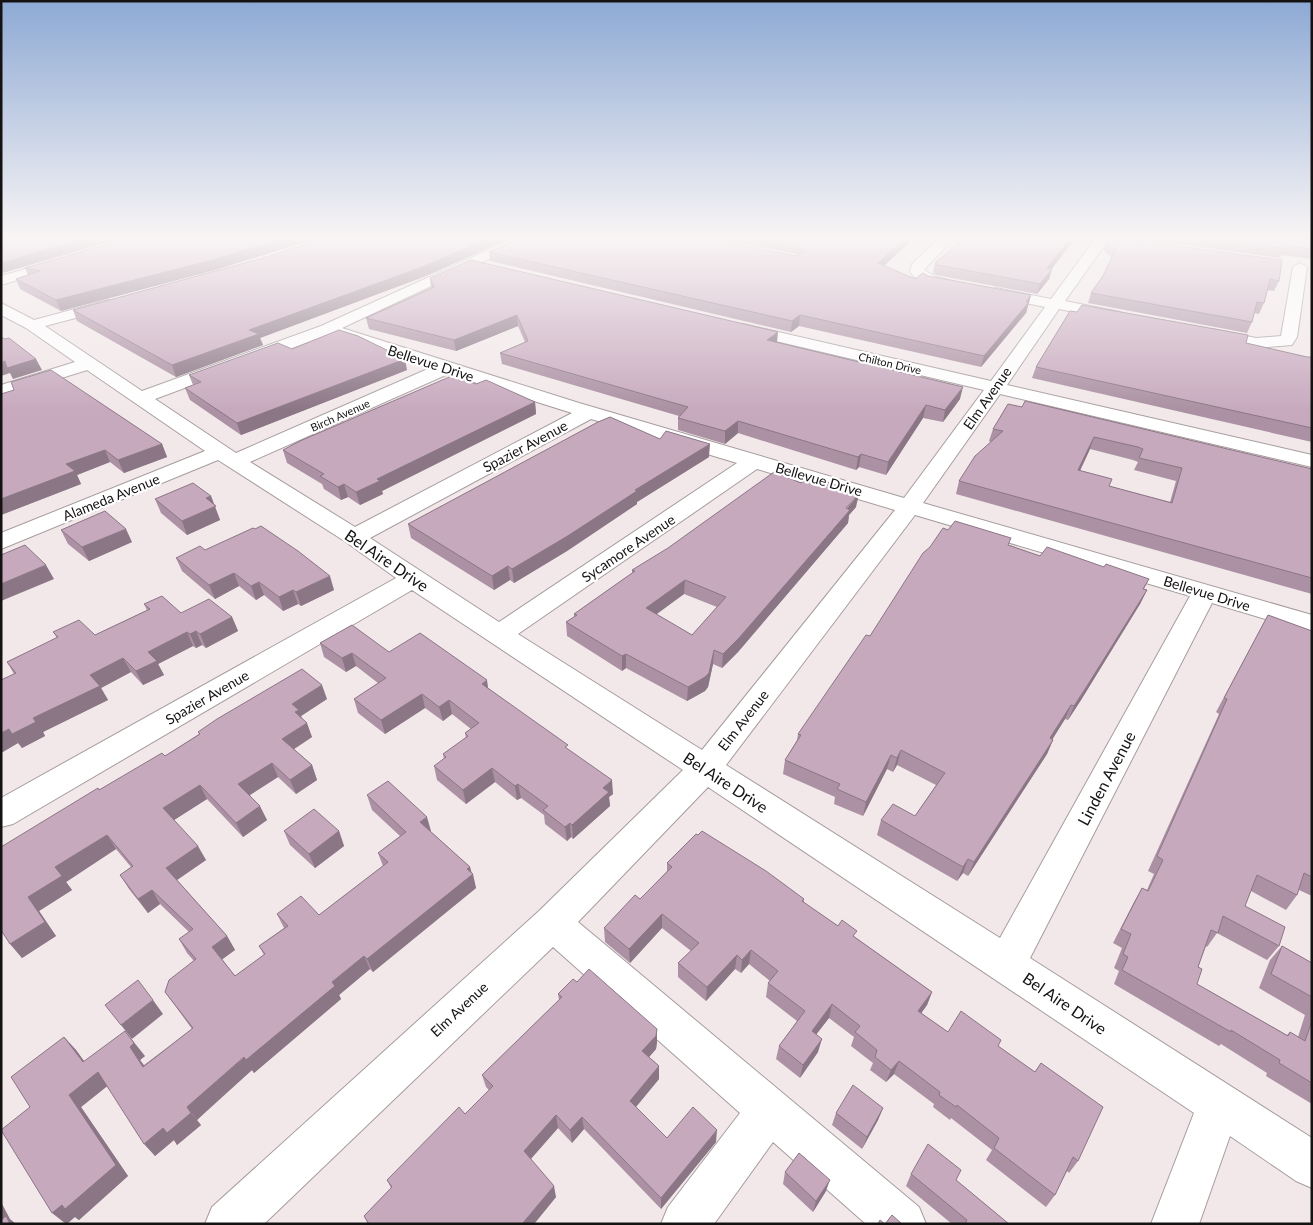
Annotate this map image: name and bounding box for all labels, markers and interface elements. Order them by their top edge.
street label: Bellevue Drive [386,341,476,385]
street label: Chilton Drive [857,349,923,377]
street label: Elm Avenue [959,364,1015,432]
street label: Birch Avenue [308,396,372,434]
street label: Spazier Avenue [480,417,570,475]
street label: Bellevue Drive [774,458,864,500]
street label: Alameda Avenue [60,470,162,524]
street label: Sycamore Avenue [578,510,678,586]
street label: Bel Aire Drive [342,525,432,595]
street label: Bellevue Drive [1162,572,1252,614]
street label: Spazier Avenue [162,666,252,728]
street label: Elm Avenue [714,686,772,754]
street label: Linden Avenue [1073,728,1139,828]
street label: Bel Aire Drive [680,748,772,816]
street label: Bel Aire Drive [1020,968,1110,1038]
street label: Elm Avenue [427,978,491,1040]

